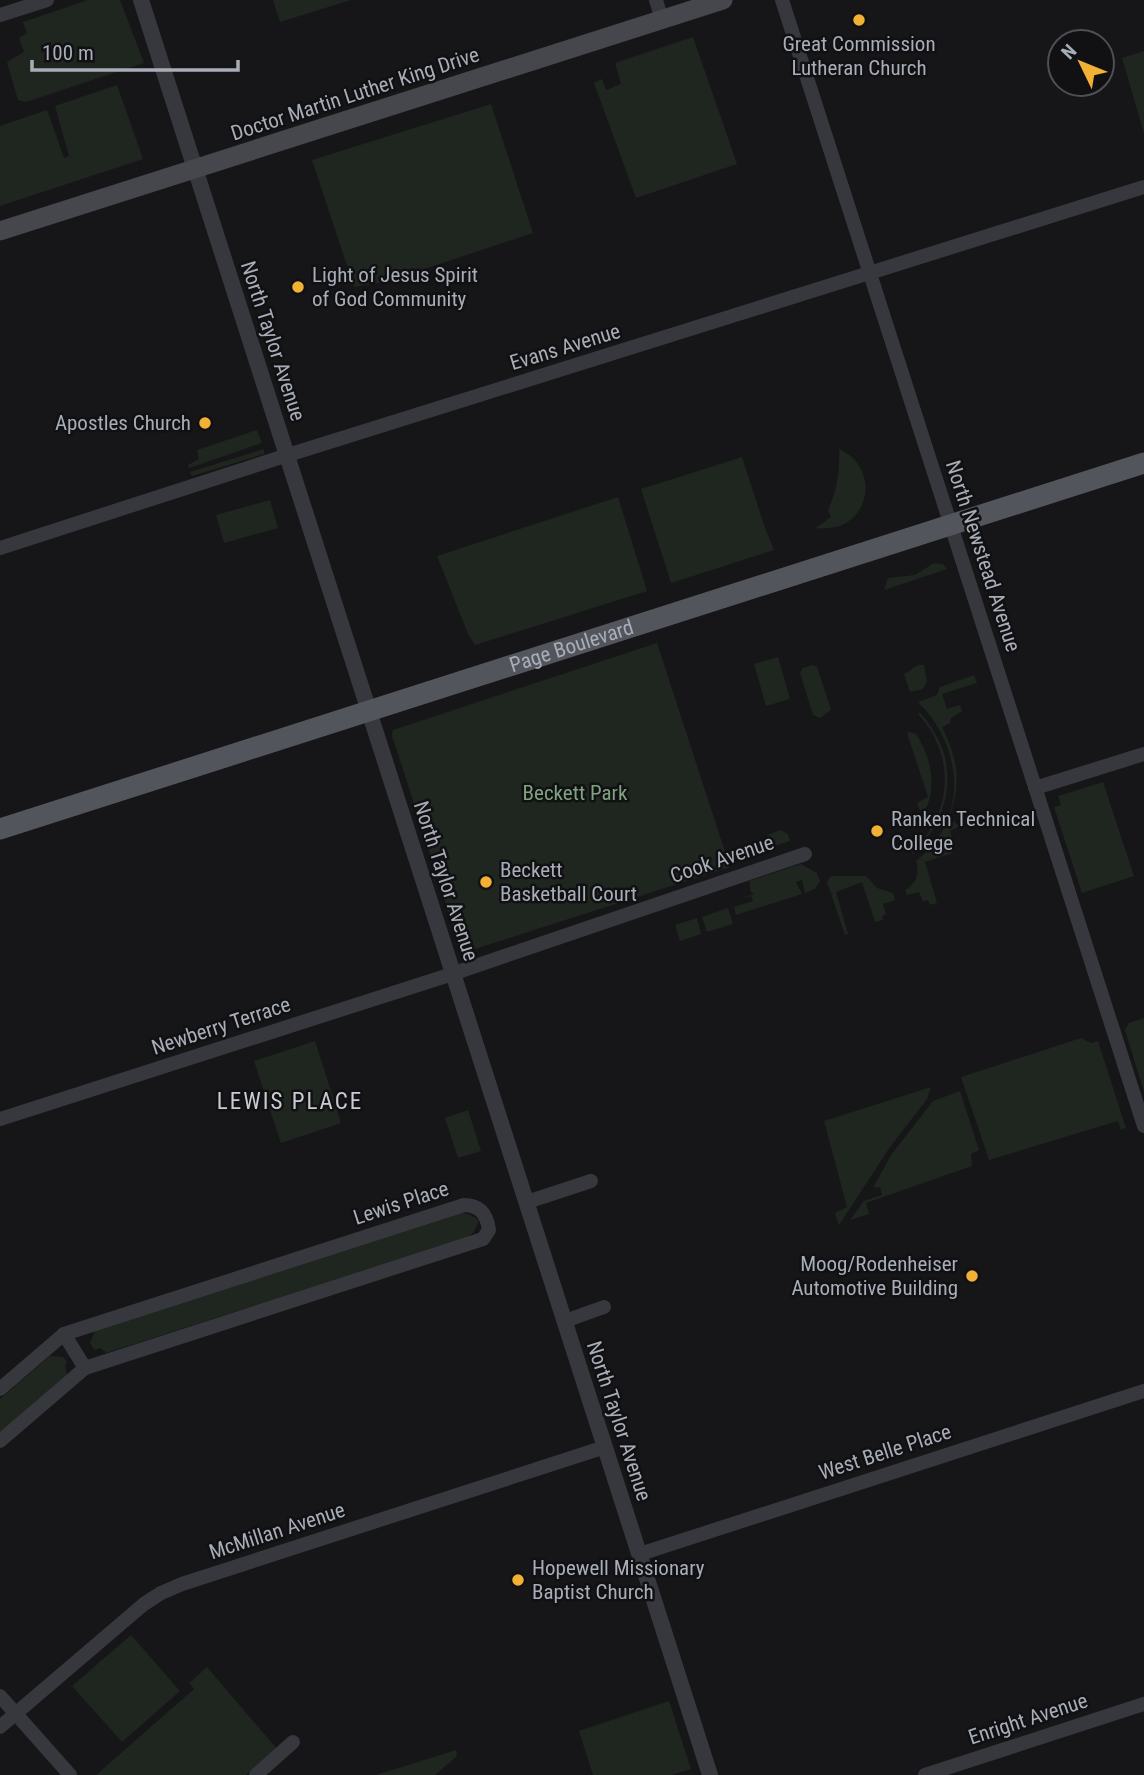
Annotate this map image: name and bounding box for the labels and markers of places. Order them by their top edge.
marker: Great Commission Lutheran Church [851,12,867,28]
place label: Great Commission Lutheran Church [782,32,936,80]
place label: Light of Jesus Spirit of God Community [312,263,478,311]
marker: Light of Jesus Spirit of God Community [290,279,306,295]
place label: Apostles Church [55,411,191,435]
marker: Apostles Church [197,415,213,431]
place label: Ranken Technical College [891,807,1035,855]
marker: Ranken Technical College [869,823,885,839]
place label: Beckett Basketball Court [500,858,637,906]
marker: Beckett Basketball Court [478,874,494,890]
place label: Moog/Rodenheiser Automotive Building [791,1252,958,1300]
marker: Moog/Rodenheiser Automotive Building [964,1268,980,1284]
place label: Hopewell Missionary Baptist Church [532,1556,705,1604]
marker: Hopewell Missionary Baptist Church [510,1572,526,1588]

